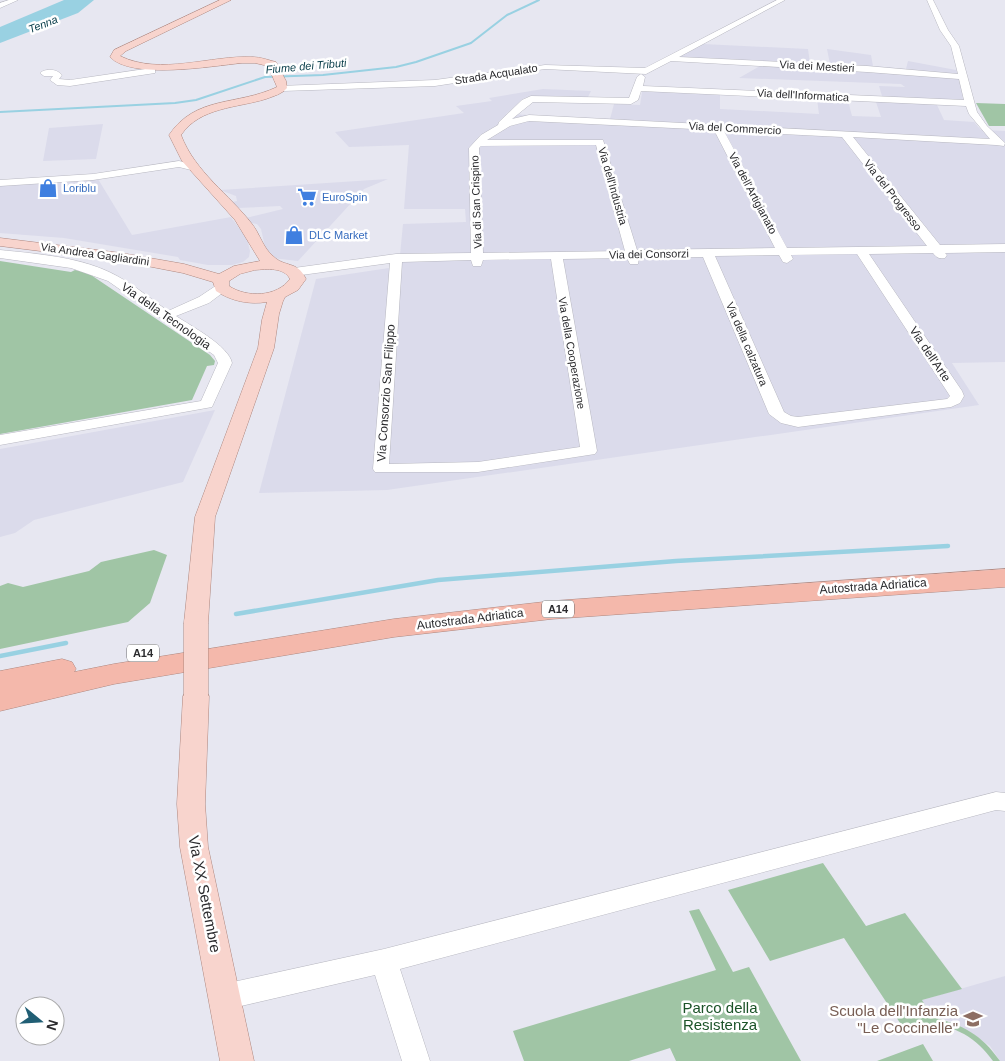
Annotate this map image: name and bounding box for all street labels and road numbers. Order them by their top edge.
street label: Via dei Mestieri [779,58,855,74]
street label: Strada Acqualato [454,62,538,86]
street label: Via dell'Informatica [757,87,850,103]
street label: Via del Commercio [688,120,782,136]
street label: Via dell'Industria [596,146,630,227]
street label: Via dell'Artigianato [726,150,780,236]
street label: Via di San Crispino [468,155,484,249]
street label: Via del Progresso [862,157,924,233]
street label: Via Andrea Gagliardini [40,240,150,268]
street label: Via dei Consorzi [609,247,689,261]
street label: Via della Tecnologia [118,280,214,352]
street label: Via della Cooperazione [556,296,588,410]
street label: Via della calzatura [724,300,770,388]
street label: Via Consorzio San Filippo [374,323,398,462]
street label: Via dell'Arte [906,324,954,384]
street label: Autostrada Adriatica [819,575,927,597]
road number: A14 [542,600,574,618]
street label: Autostrada Adriatica [416,605,524,632]
road number: A14 [127,644,159,661]
street label: Via XX Settembre [185,834,225,954]

